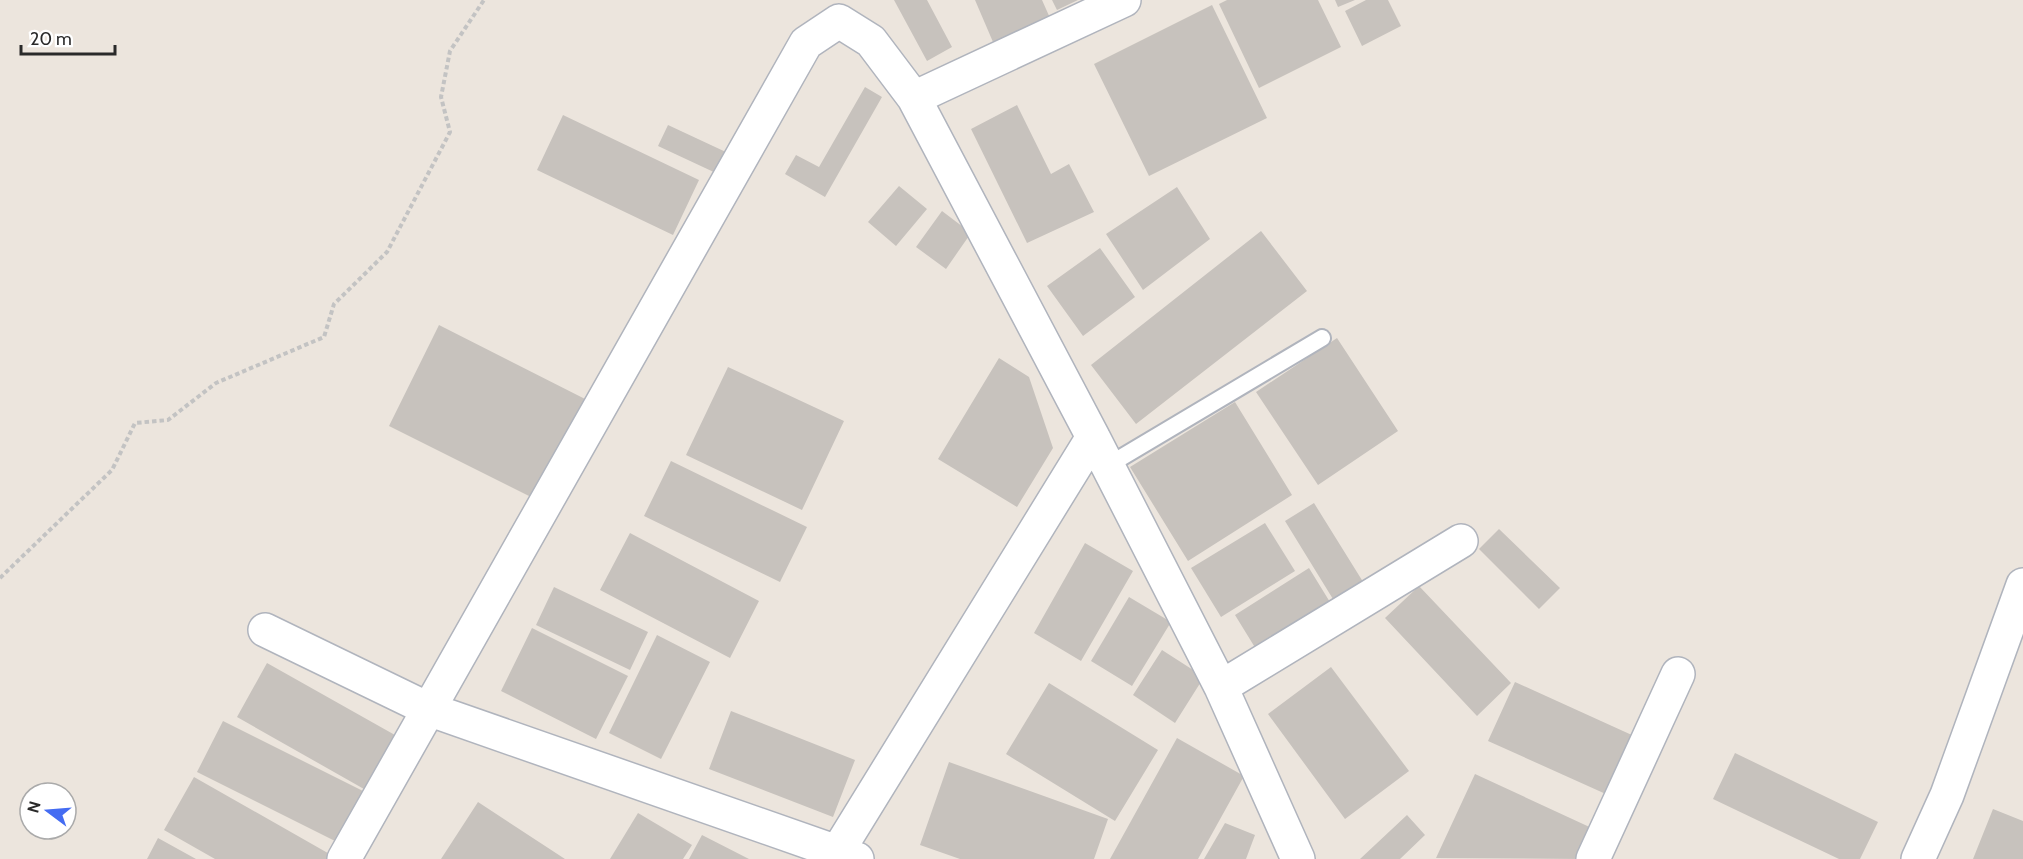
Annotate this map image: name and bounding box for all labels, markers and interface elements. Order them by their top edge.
scale bar [21,18,116,56]
text: 20 m [30,28,72,50]
north arrow [18,781,78,841]
text: N [23,799,45,815]

